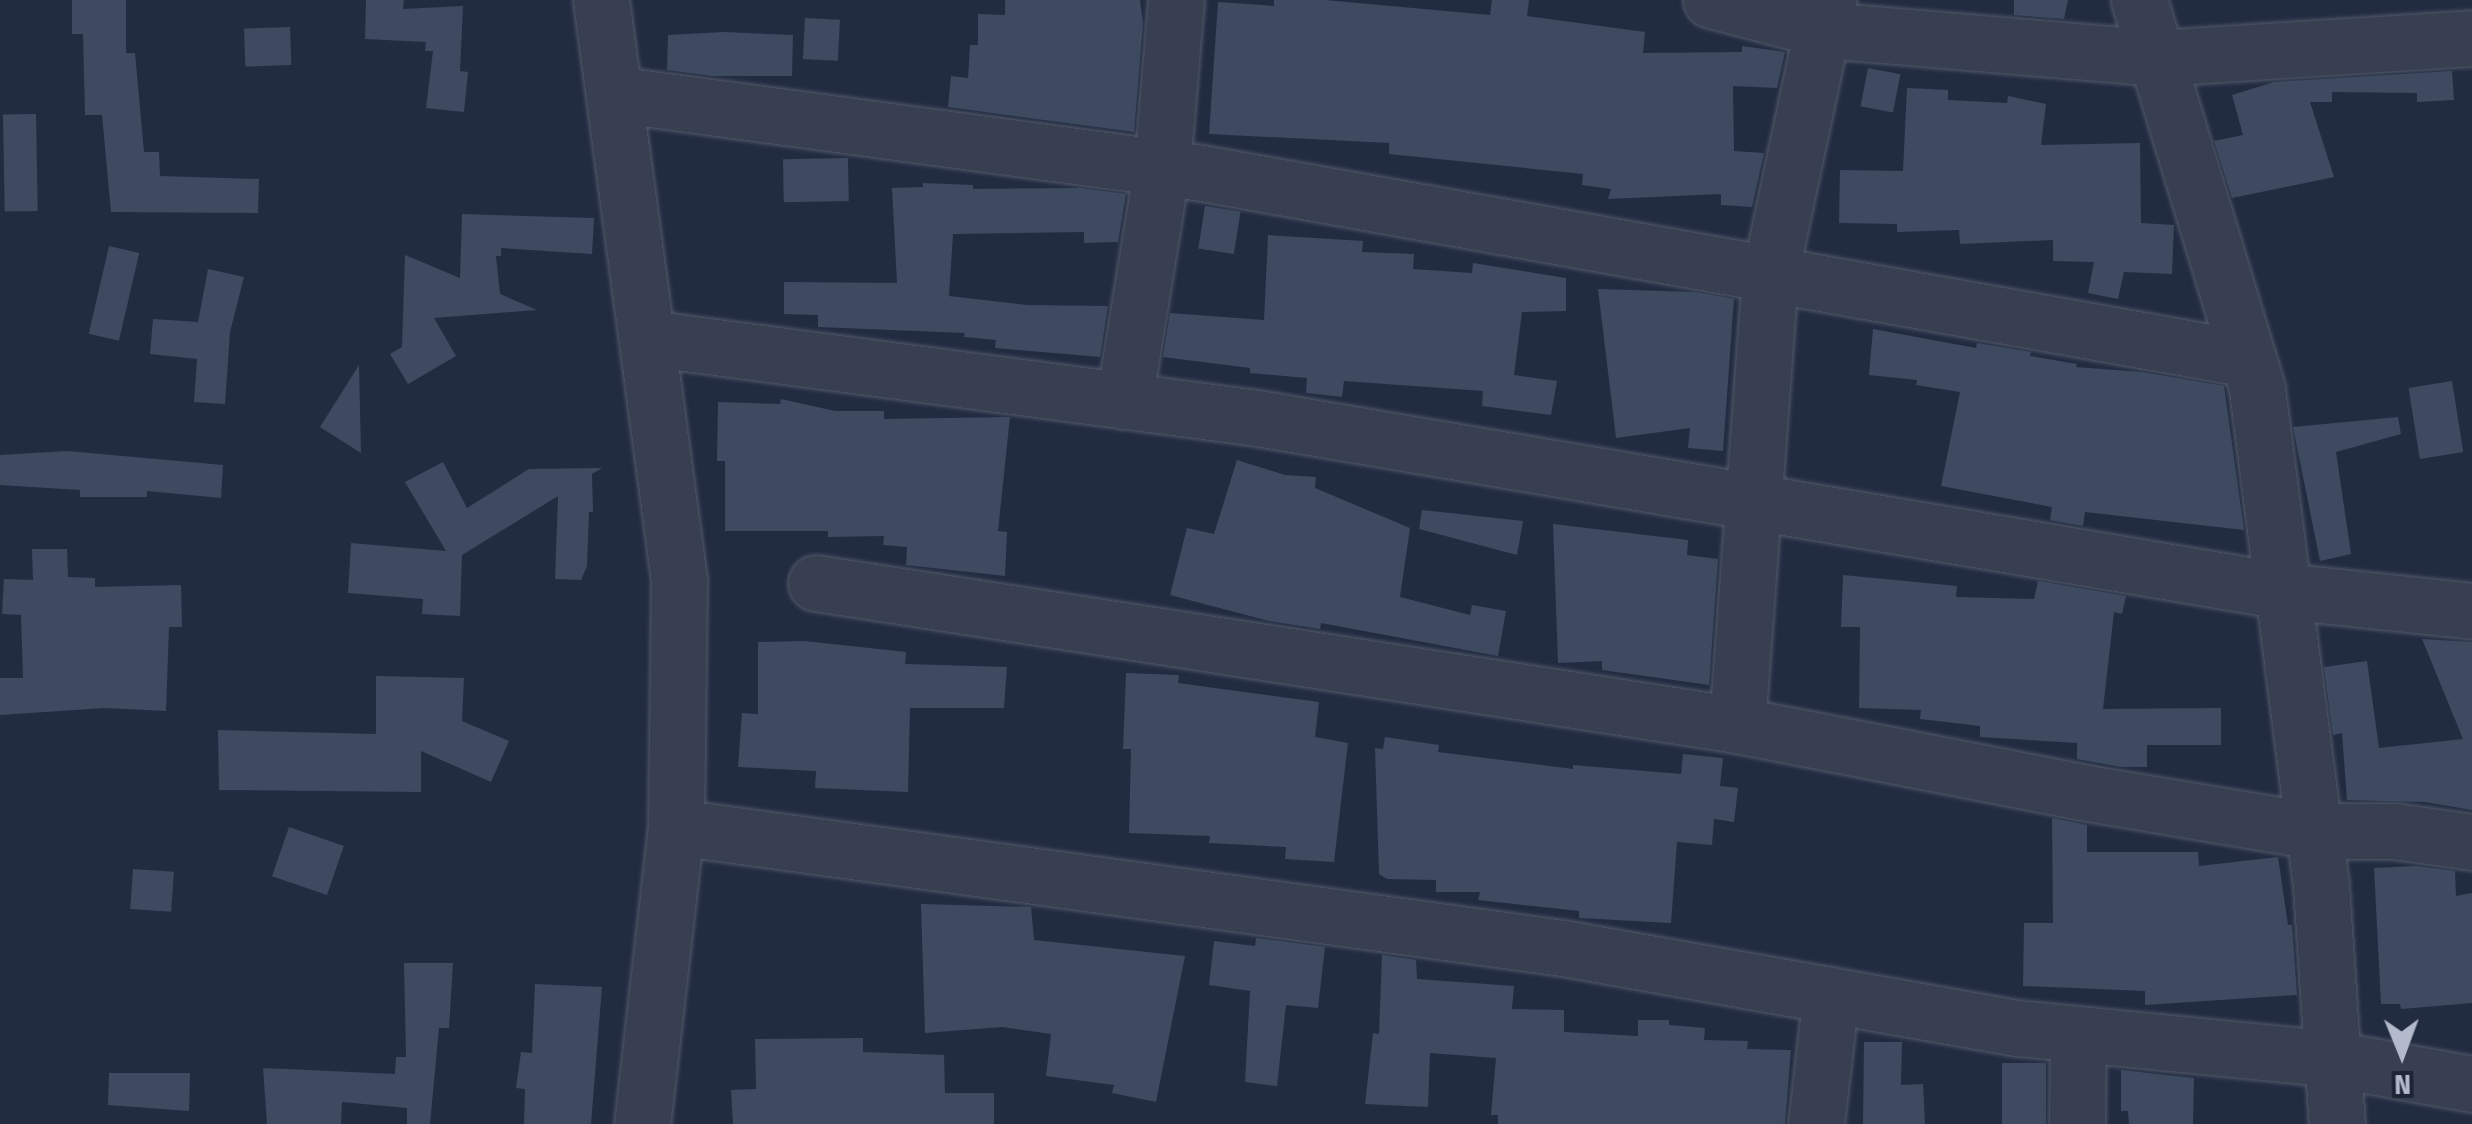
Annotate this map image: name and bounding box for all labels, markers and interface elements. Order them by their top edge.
north arrow [2352,1004,2452,1104]
text: N [2394,1068,2411,1101]

